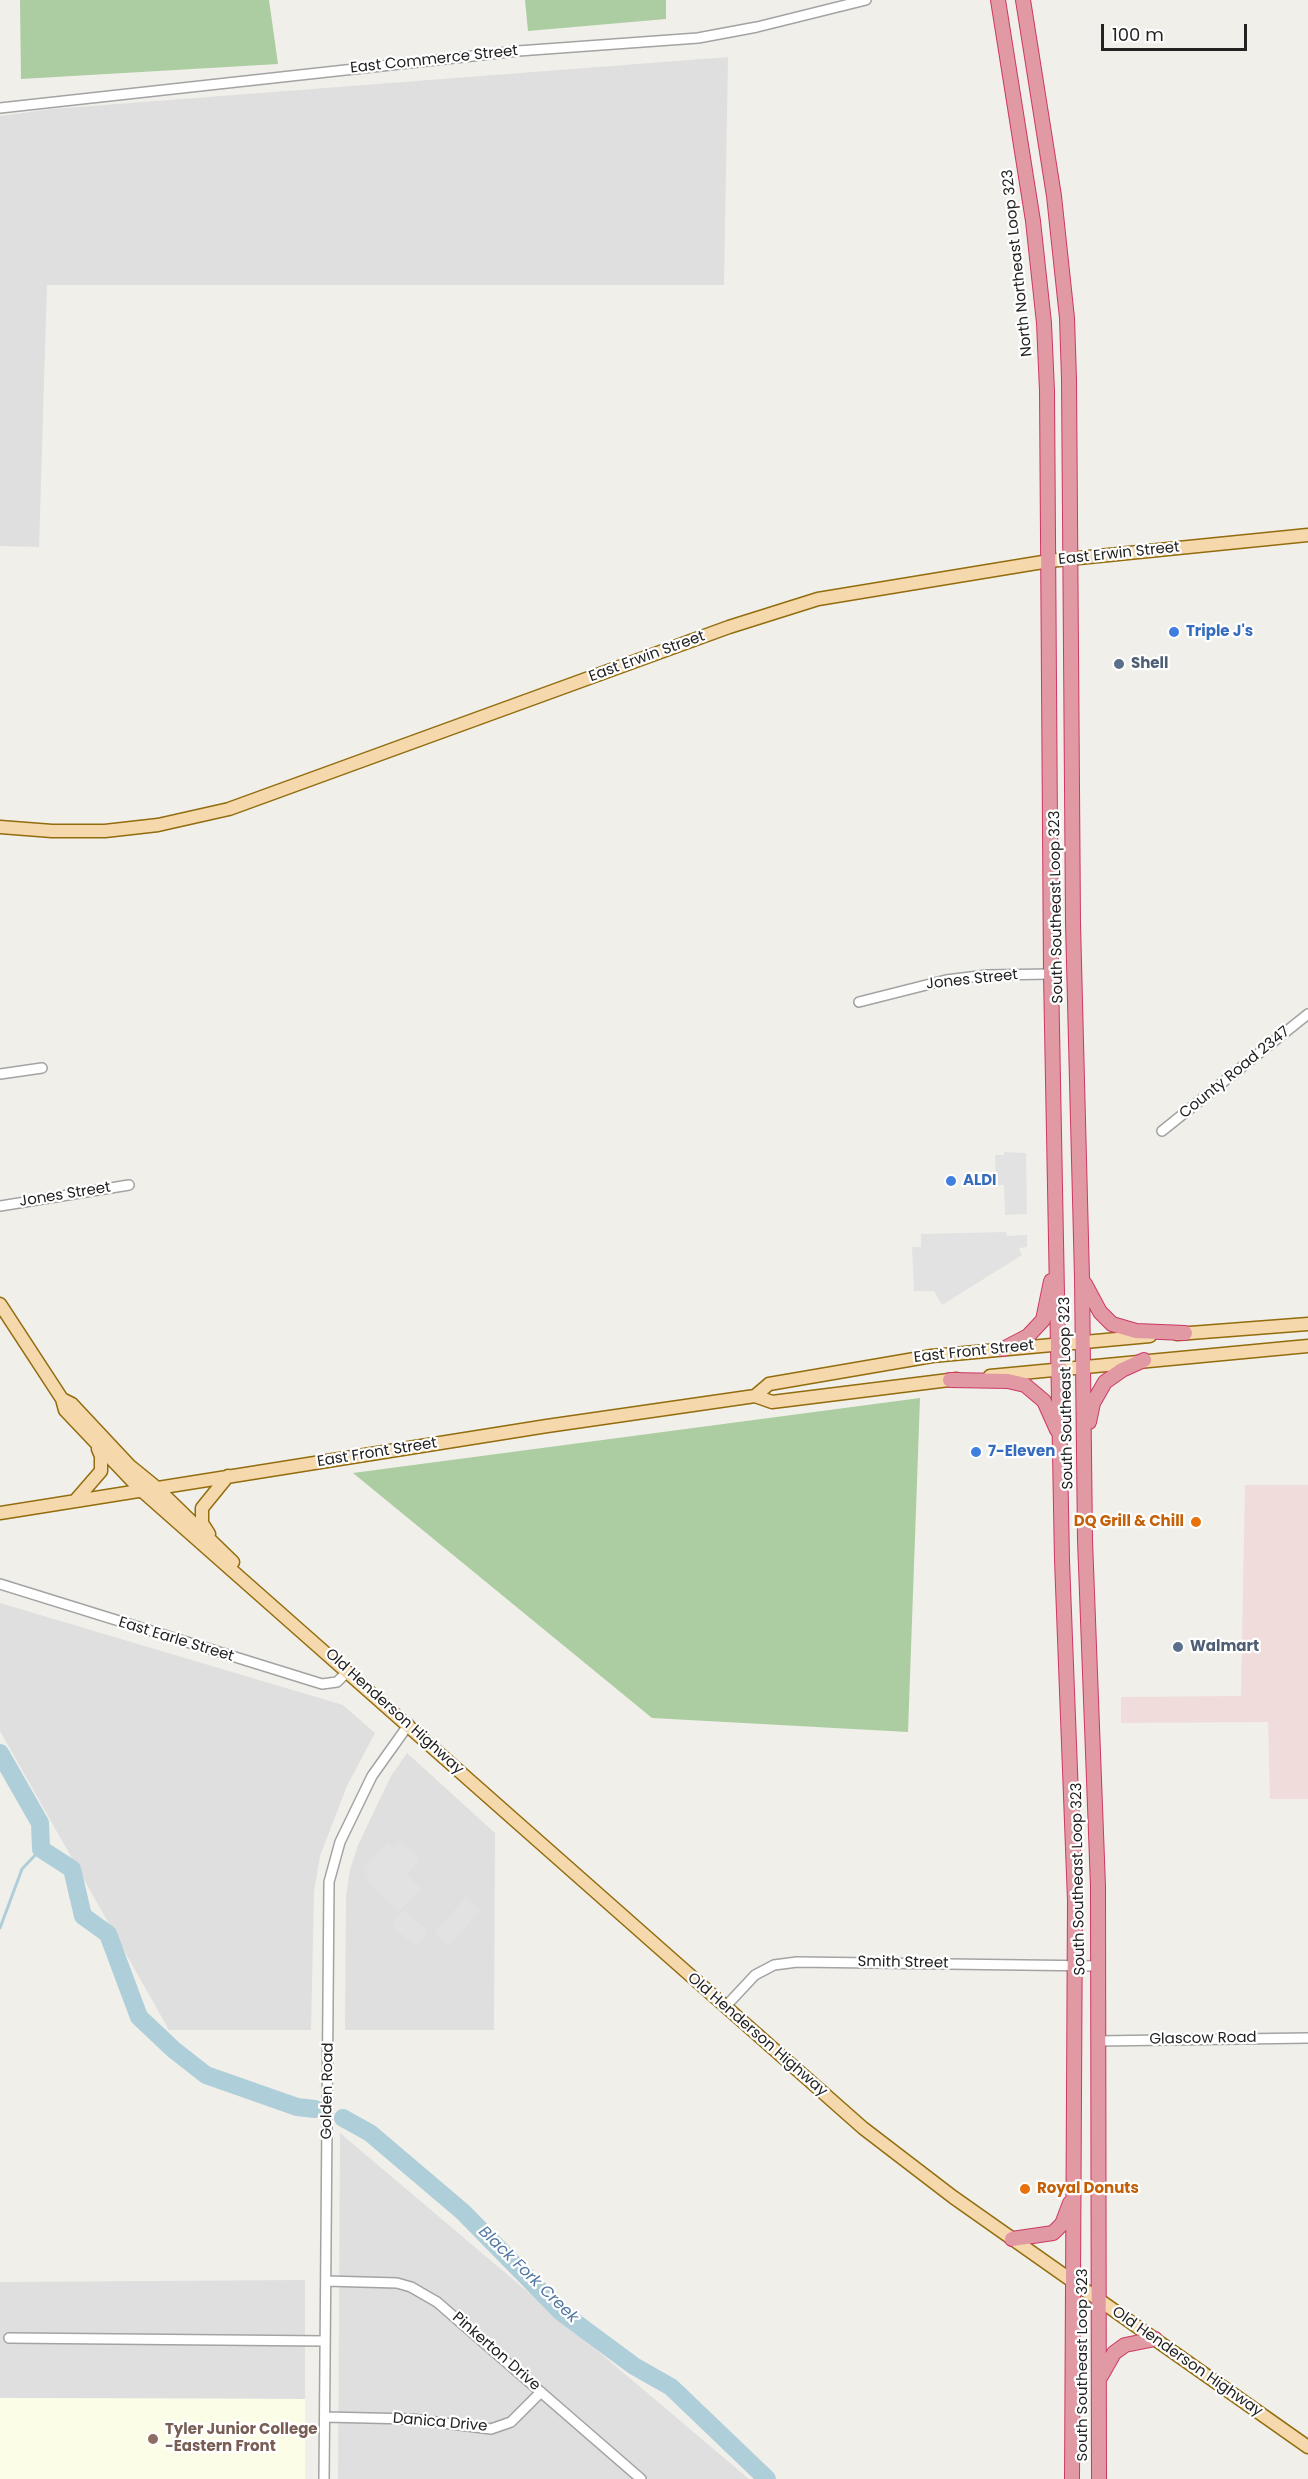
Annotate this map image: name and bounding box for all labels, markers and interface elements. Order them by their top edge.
scale bar [1104,12,1250,50]
text: 100 m [1112,22,1164,47]
street label: East Commerce Street [349,42,519,78]
street label: North Northeast Loop 323 [999,168,1037,358]
street label: East Erwin Street [1057,539,1181,569]
place label: Triple J's [1186,623,1253,641]
marker: Triple J's [1167,625,1181,639]
street label: East Erwin Street [587,628,707,686]
place label: Shell [1131,655,1168,673]
marker: Shell [1112,657,1126,671]
street label: South Southeast Loop 323 [1046,810,1068,1004]
street label: Jones Street [925,966,1019,994]
street label: County Road 2347 [1176,1023,1294,1123]
place label: ALDI [963,1172,997,1190]
marker: ALDI [944,1174,958,1188]
street label: Jones Street [18,1179,112,1211]
street label: South Southeast Loop 323 [1056,1296,1078,1490]
street label: East Front Street [913,1337,1035,1367]
street label: East Front Street [316,1435,438,1471]
place label: 7-Eleven [988,1443,1055,1461]
marker: 7-Eleven [969,1445,983,1459]
place label: DQ Grill & Chill [1074,1513,1184,1531]
marker: DQ Grill & Chill [1189,1515,1203,1529]
street label: East Earle Street [116,1614,236,1666]
place label: Walmart [1190,1638,1259,1656]
marker: Walmart [1171,1640,1185,1654]
street label: Old Henderson Highway [321,1645,467,1779]
street label: South Southeast Loop 323 [1068,1782,1090,1976]
street label: Smith Street [857,1953,949,1973]
street label: Old Henderson Highway [683,1969,831,2101]
street label: Glascow Road [1149,2029,1257,2049]
street label: Golden Road [318,2042,338,2140]
place label: Royal Donuts [1037,2180,1139,2198]
marker: Royal Donuts [1018,2182,1032,2196]
water label: Black Fork Creek [474,2223,582,2327]
street label: South Southeast Loop 323 [1074,2269,1092,2461]
street label: Old Henderson Highway [1108,2303,1266,2421]
street label: Pinkerton Drive [448,2309,544,2395]
street label: Danica Drive [392,2410,488,2436]
place label: Tyler Junior College -Eastern Front [165,2421,318,2456]
marker: Tyler Junior College -Eastern Front [146,2432,160,2446]

